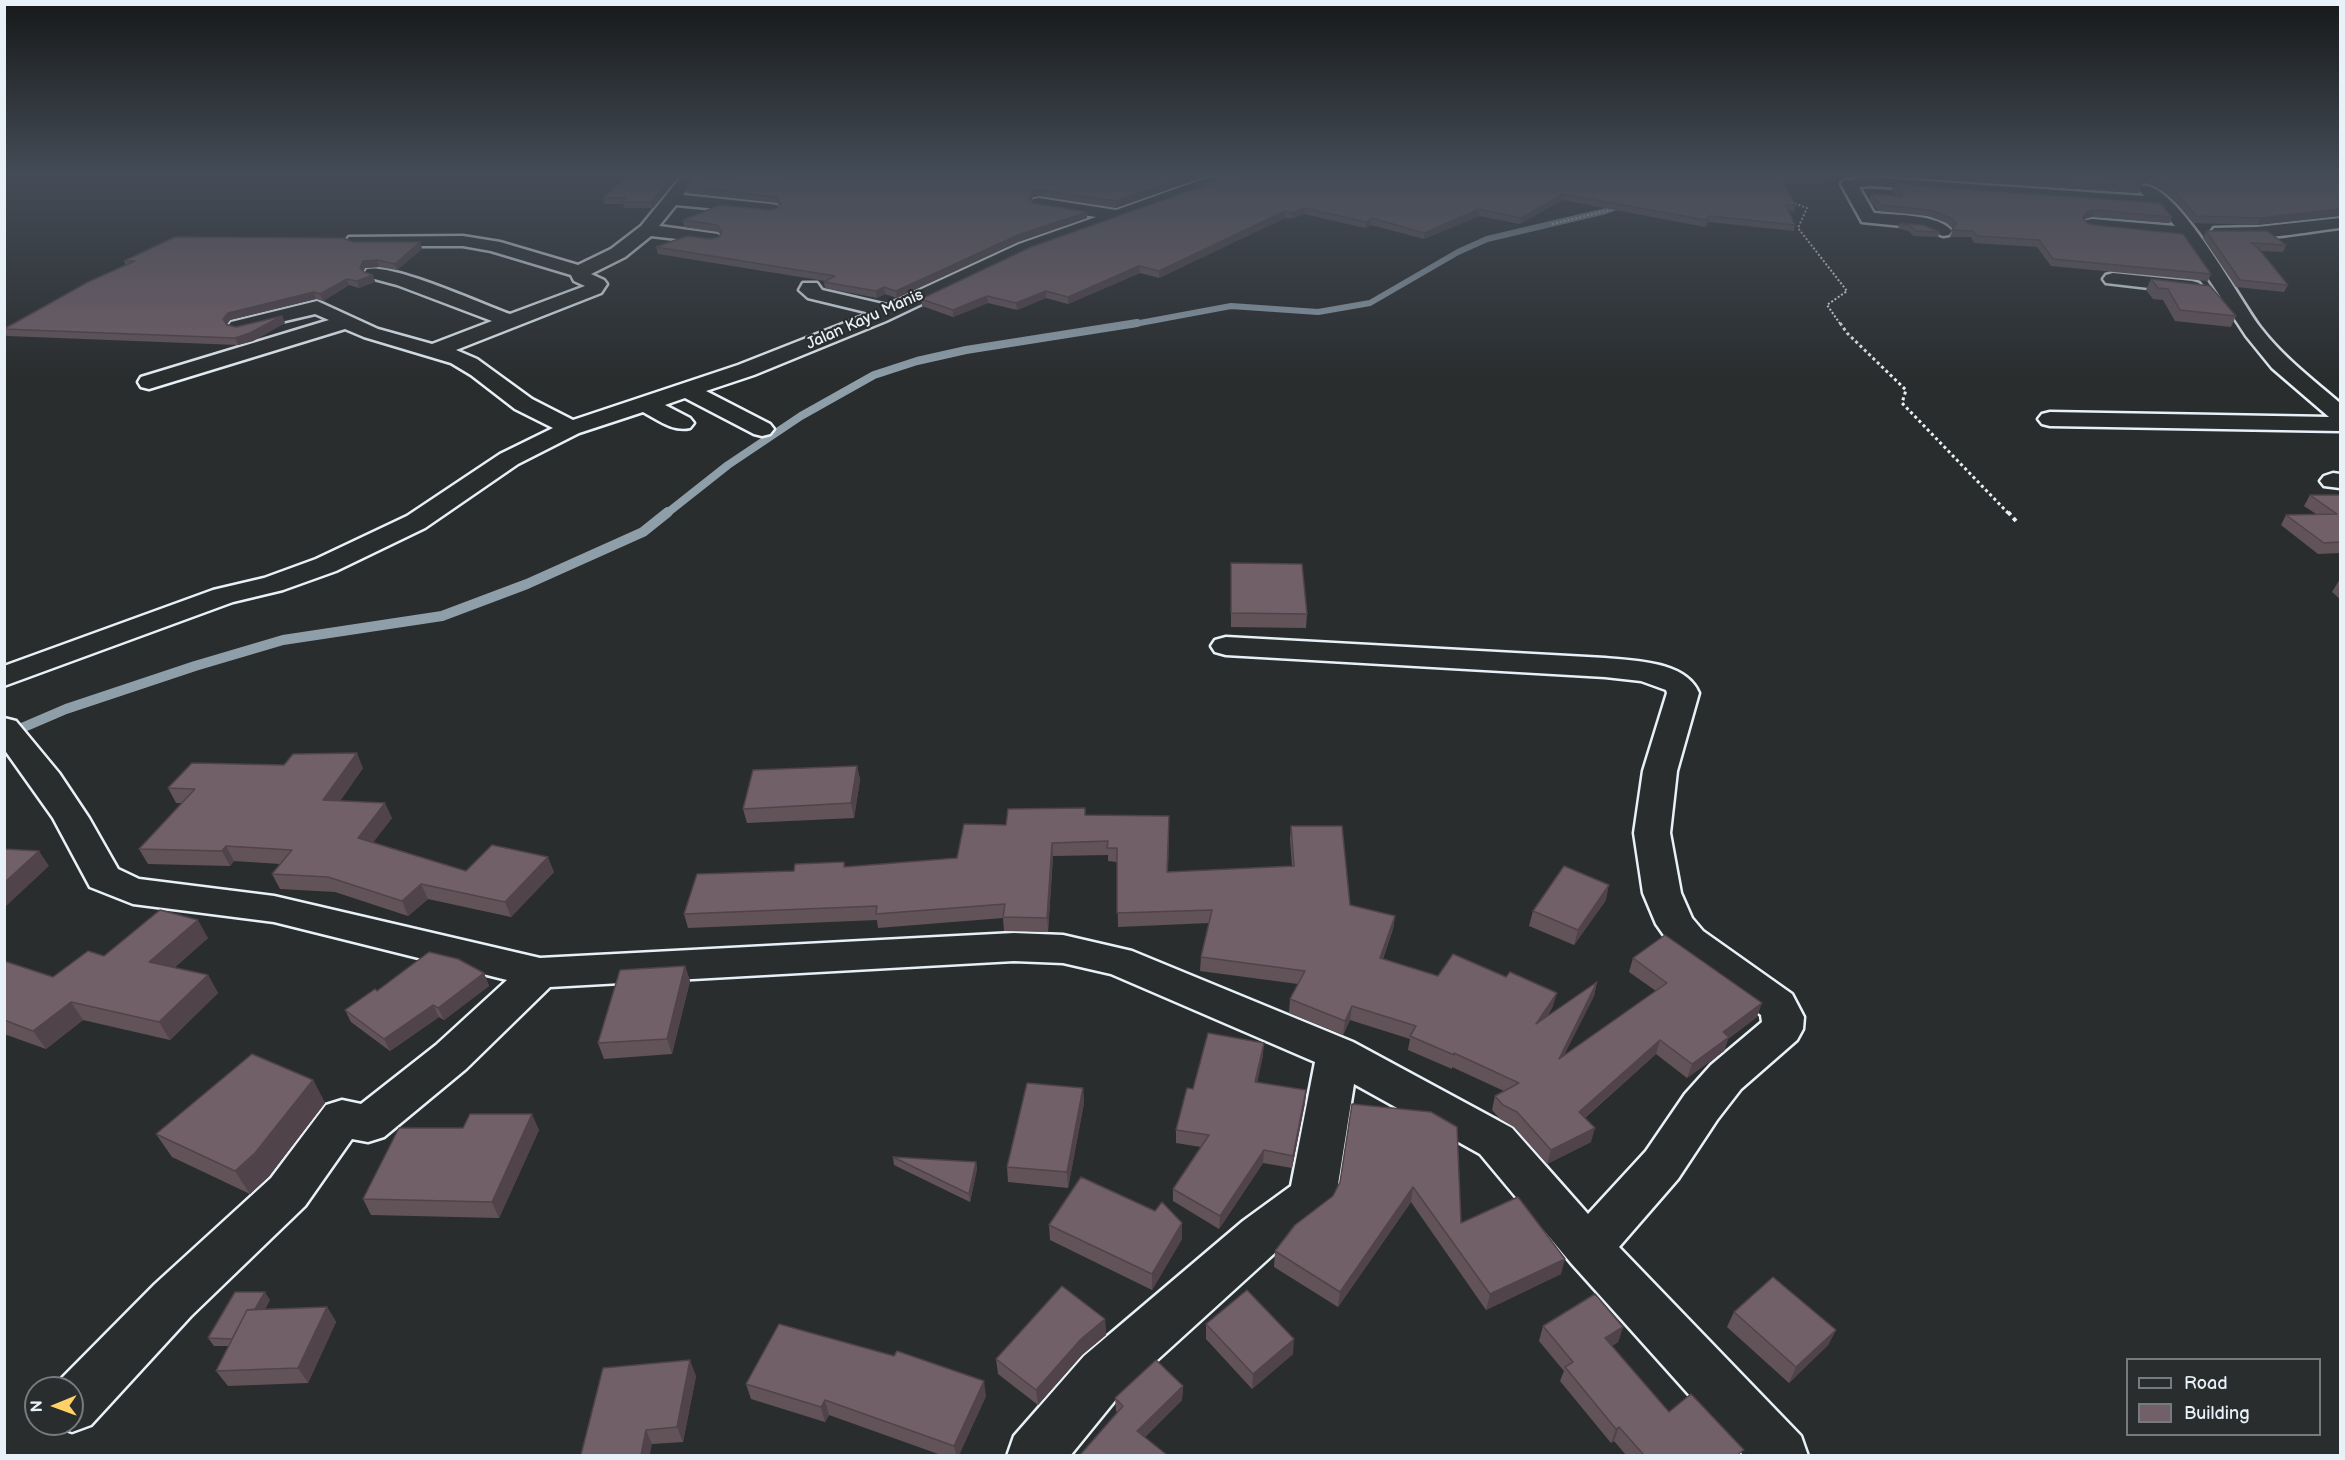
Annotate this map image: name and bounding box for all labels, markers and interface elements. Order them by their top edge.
street label: Jalan Kayu Manis [803,286,927,354]
legend [2126,1358,2321,1436]
text: Road [2184,1373,2228,1394]
north arrow [24,1376,84,1436]
text: N [28,1400,47,1412]
text: Building [2184,1403,2250,1424]

